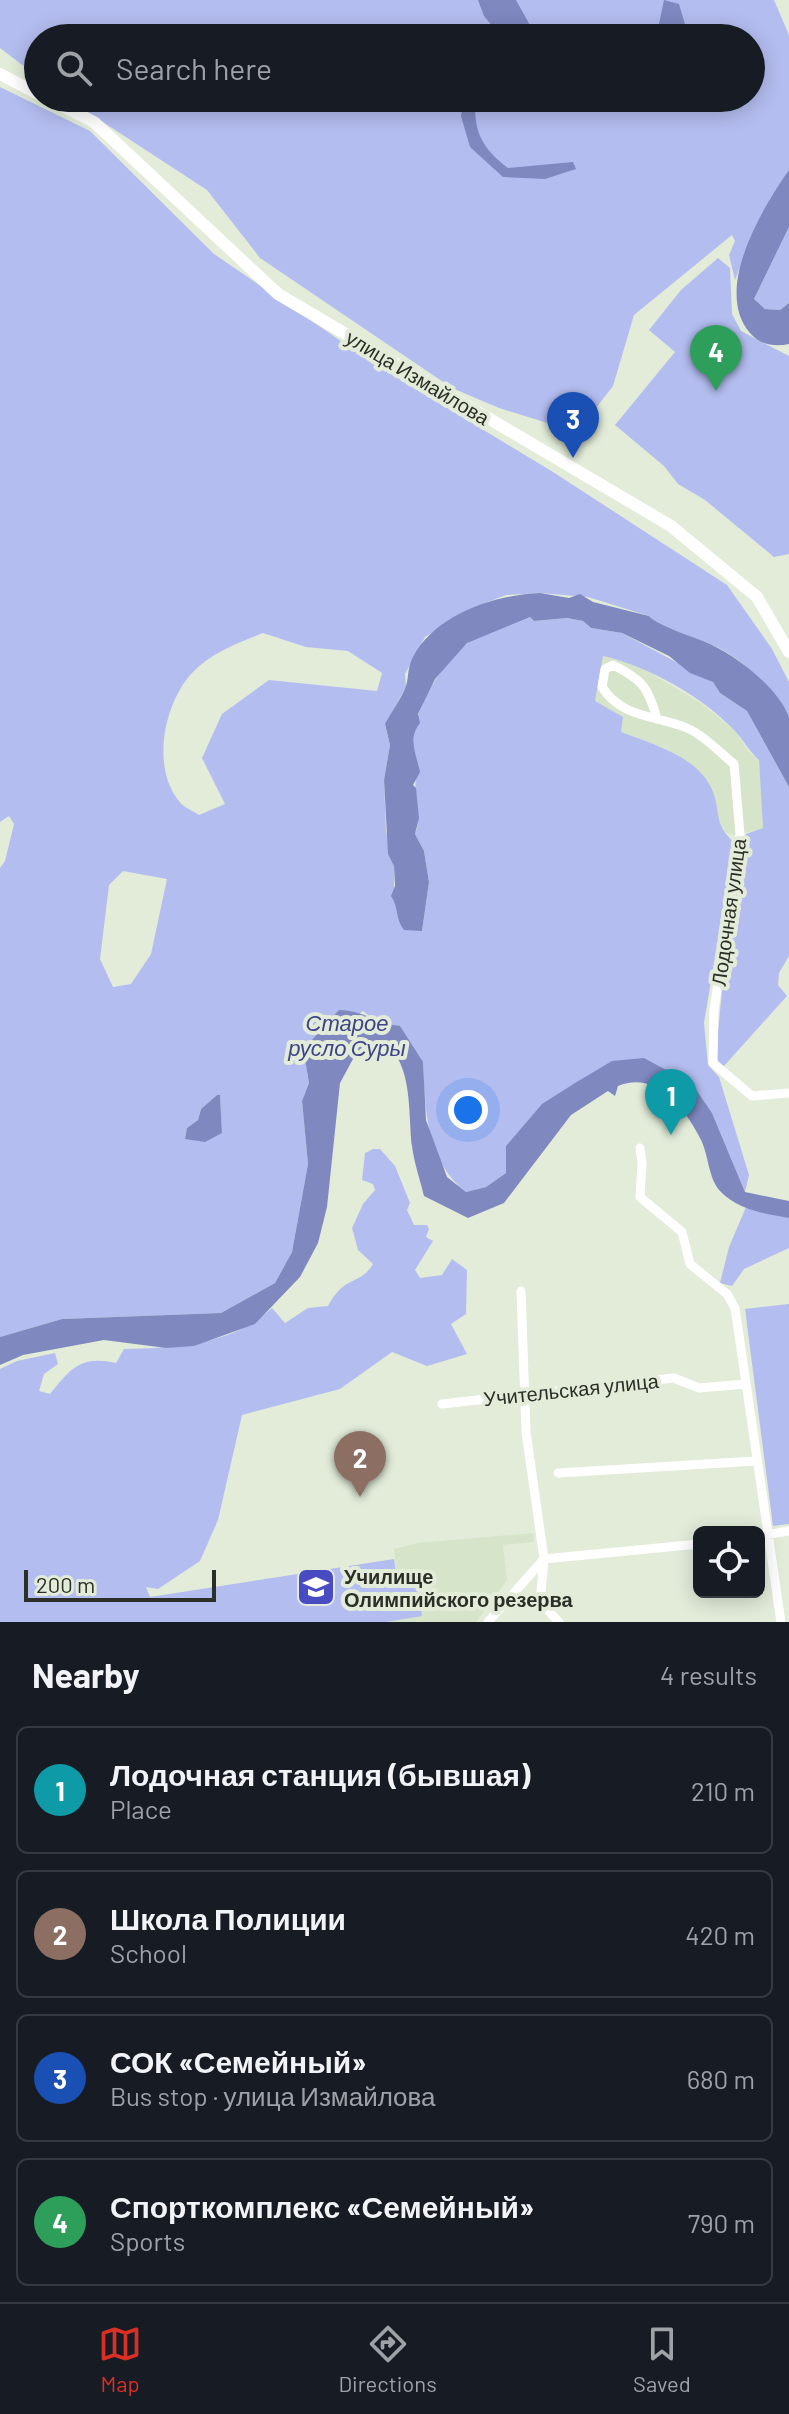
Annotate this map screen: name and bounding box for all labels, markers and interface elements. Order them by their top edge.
search box [24,24,765,112]
icon: search [52,46,96,90]
text: Search here [116,50,272,86]
street label: улица Измайлова [342,325,495,430]
pin: 4 [690,325,742,391]
pin: 3 [547,392,599,458]
street label: Лодочная улица [706,836,750,987]
water label: Старое русло Суры [287,1009,406,1061]
pin: 1 [645,1069,697,1135]
your location [448,1090,488,1130]
street label: Учительская улица [482,1368,661,1410]
pin: 2 [334,1431,386,1497]
map controls [693,1526,765,1598]
button: locate [693,1526,765,1598]
place label: Училище Олимпийского резерва [344,1564,574,1611]
scale bar [24,1566,216,1602]
school or university icon: Училище Олимпийского резерва [295,1566,337,1608]
text: 200 m [36,1571,95,1597]
text: Nearby [32,1654,140,1695]
text: 4 results [660,1659,757,1690]
text: Лодочная станция (бывшая) [110,1756,531,1792]
text: 1 [55,1775,65,1806]
text: 210 m [691,1775,755,1806]
text: Place [110,1793,172,1824]
text: Школа Полиции [110,1900,346,1936]
text: 2 [53,1919,67,1950]
text: 420 m [685,1919,755,1950]
text: School [110,1937,187,1968]
text: СОК «Семейный» [110,2043,367,2079]
text: 3 [53,2063,67,2094]
text: 680 m [687,2063,755,2094]
text: Bus stop · улица Измайлова [110,2080,436,2111]
text: Спорткомплекс «Семейный» [110,2188,534,2224]
text: 4 [52,2207,68,2238]
text: 790 m [688,2207,755,2238]
text: Sports [110,2225,185,2256]
tab: Map [98,2322,142,2396]
tab: Directions [338,2322,437,2396]
tab: Saved [633,2322,691,2396]

